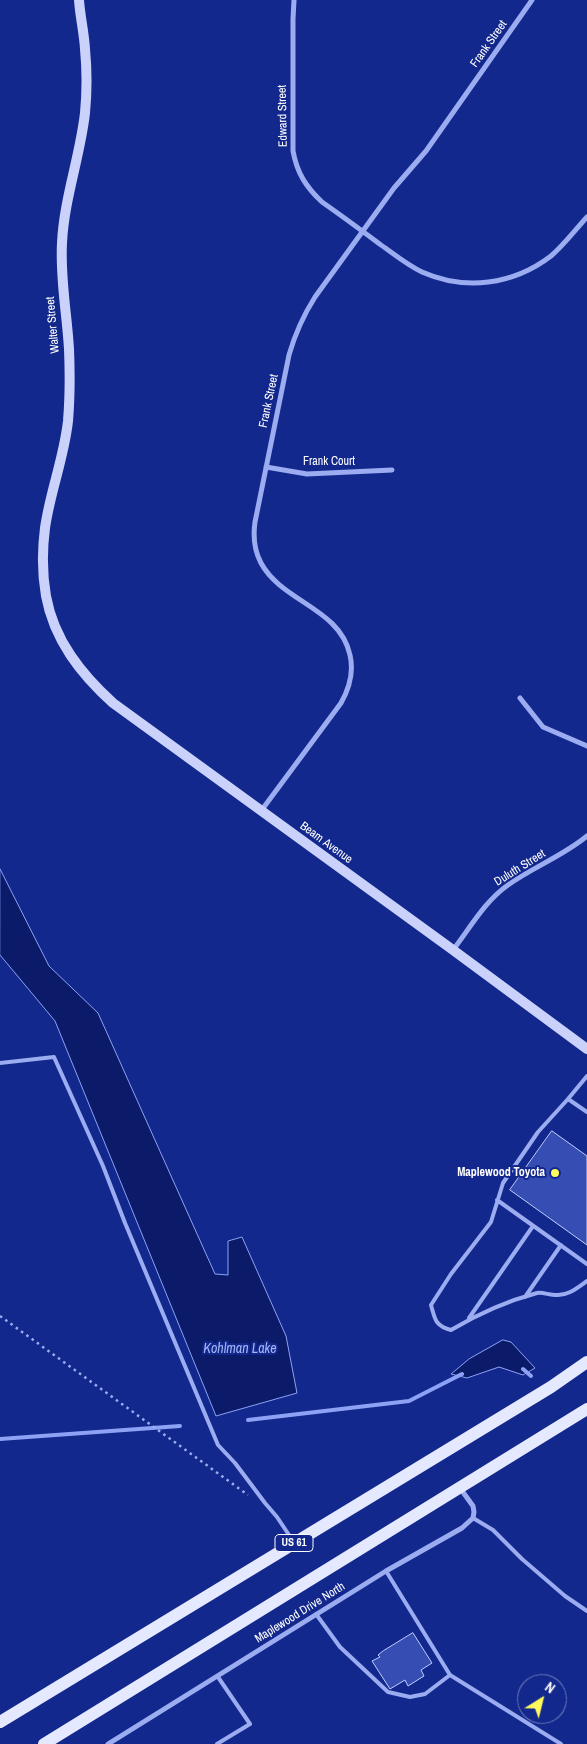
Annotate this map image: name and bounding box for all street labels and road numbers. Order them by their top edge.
street label: Frank Street [468,18,510,70]
street label: Edward Street [275,85,291,147]
street label: Walter Street [43,296,63,354]
street label: Frank Street [256,373,282,429]
street label: Frank Court [303,455,355,469]
street label: Beam Avenue [297,819,355,867]
street label: Duluth Street [492,847,548,889]
road number: US 61 [275,1535,313,1552]
street label: Maplewood Drive North [252,1580,348,1646]

